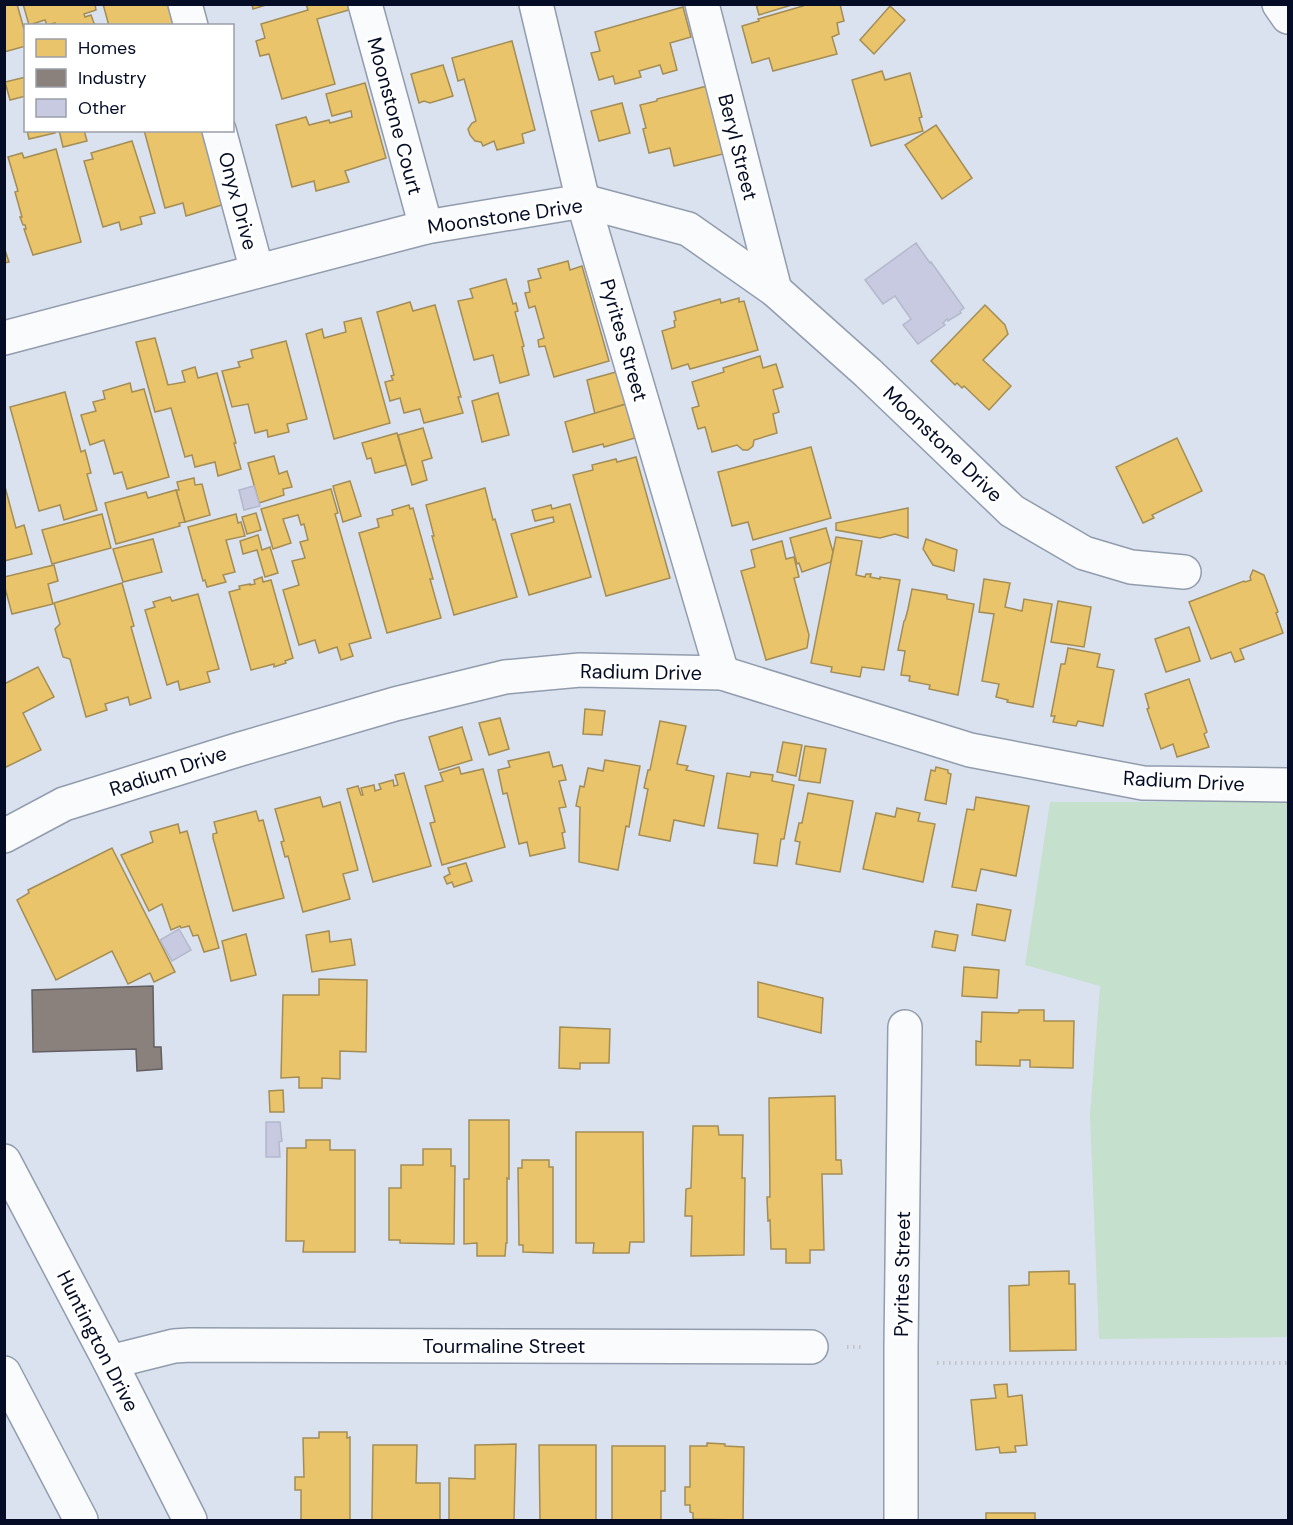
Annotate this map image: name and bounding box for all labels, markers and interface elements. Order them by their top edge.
legend [24,24,234,132]
street label: Moonstone Court [361,34,429,198]
text: Homes [78,36,136,60]
text: Industry [78,66,147,90]
street label: Beryl Street [712,91,764,203]
text: Other [78,96,127,120]
street label: Onyx Drive [212,149,264,253]
street label: Moonstone Drive [426,192,584,240]
street label: Pyrites Street [594,276,654,404]
street label: Moonstone Drive [878,380,1008,508]
street label: Radium Drive [580,658,702,686]
street label: Radium Drive [106,740,230,802]
street label: Radium Drive [1123,765,1245,797]
street label: Pyrites Street [888,1211,916,1337]
street label: Huntington Drive [51,1266,145,1416]
street label: Tourmaline Street [423,1333,586,1359]

